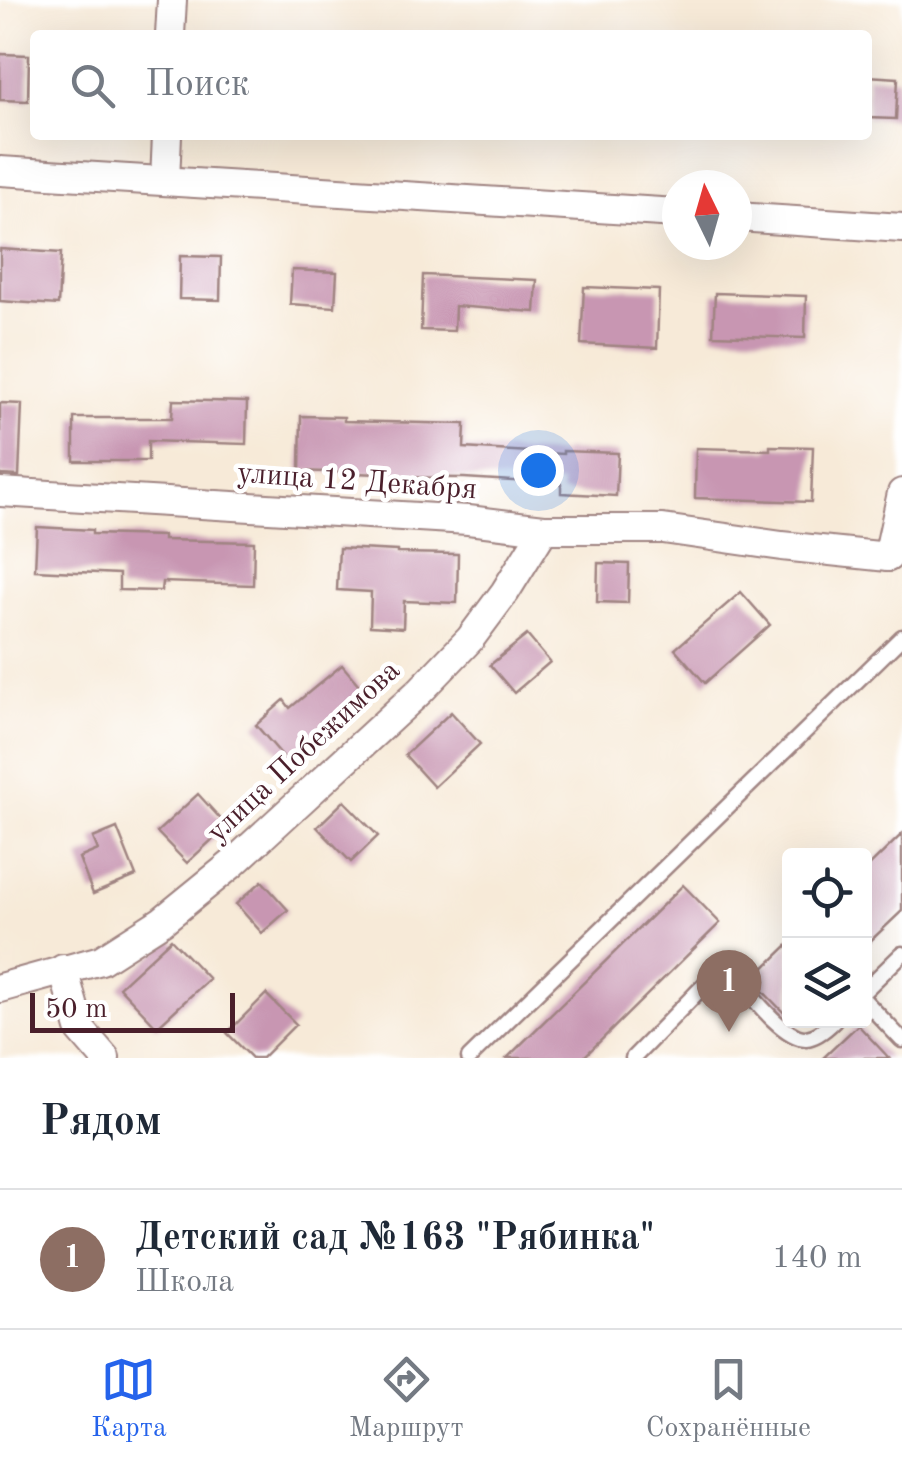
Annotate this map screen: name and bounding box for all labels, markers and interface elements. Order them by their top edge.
search box [30,30,872,140]
icon: search [65,58,120,113]
text: Поиск [145,66,250,104]
north arrow [662,170,752,260]
your location [513,445,564,496]
street label: улица 12 Декабря [236,459,478,505]
street label: улица Побежимова [202,655,406,849]
map controls [782,848,872,1028]
button: locate [782,848,872,938]
button: layers [782,938,872,1028]
pin: 1 [696,950,762,1032]
scale bar [30,988,235,1032]
text: 50 m [45,996,108,1024]
text: Рядом [40,1102,162,1144]
text: Детский сад №163 "Рябинка" [135,1220,655,1258]
text: 1 [63,1243,82,1275]
text: 140 m [772,1243,862,1275]
text: Школа [135,1267,234,1299]
tab: Карта [91,1352,167,1447]
tab: Маршрут [349,1352,464,1447]
tab: Сохранённые [646,1352,811,1447]

